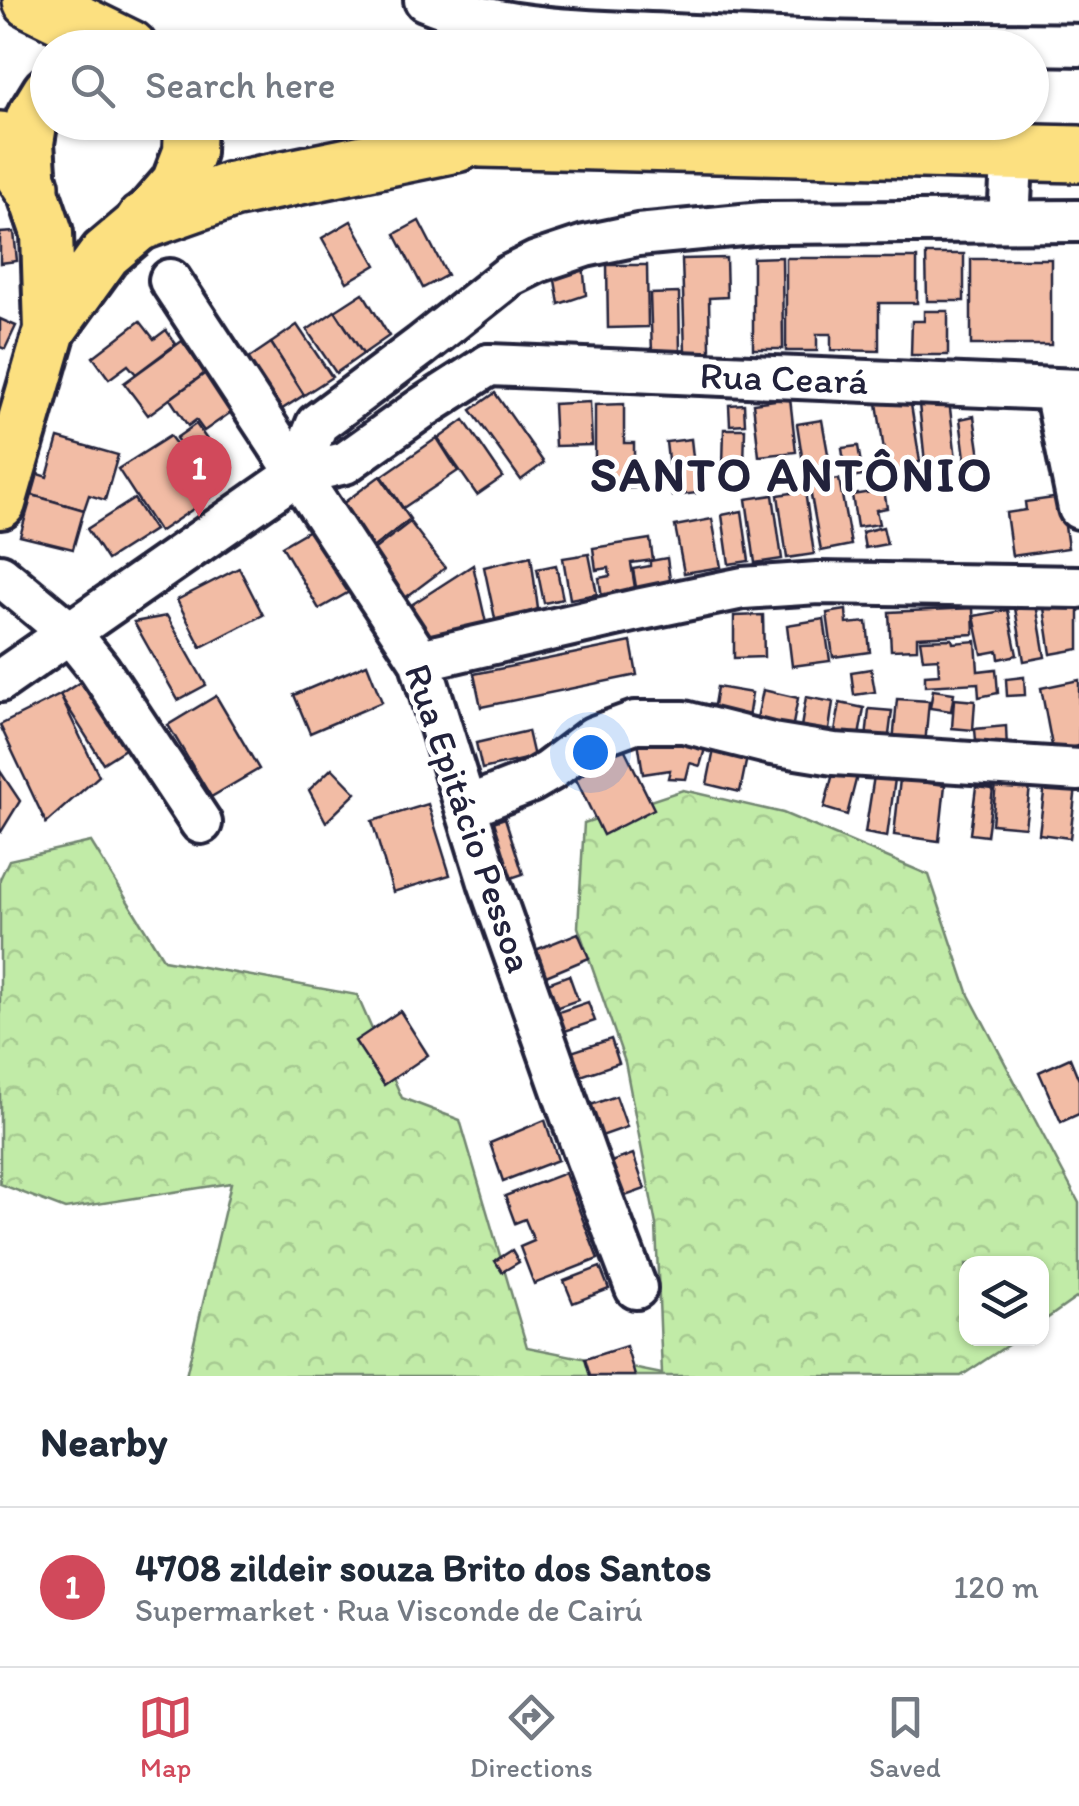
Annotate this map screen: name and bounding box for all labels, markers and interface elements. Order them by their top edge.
search box [30,30,1049,140]
icon: search [65,58,120,113]
text: Search here [145,62,336,108]
street label: Rua Ceará [699,352,869,404]
pin: 1 [166,434,232,517]
district label: SANTO ANTÔNIO [590,445,994,503]
street label: Rua Epitácio Pessoa [395,658,543,978]
your location [565,727,616,778]
map controls [959,1256,1049,1346]
button: layers [959,1256,1049,1346]
text: Nearby [40,1416,167,1467]
text: 4708 zildeir souza Brito dos Santos [135,1545,711,1591]
text: 1 [65,1568,80,1606]
text: 120 m [953,1568,1039,1606]
text: Supermarket · Rua Visconde de Cairú [135,1591,643,1629]
tab: Map [138,1690,193,1784]
tab: Directions [470,1690,593,1784]
tab: Saved [869,1690,941,1784]

